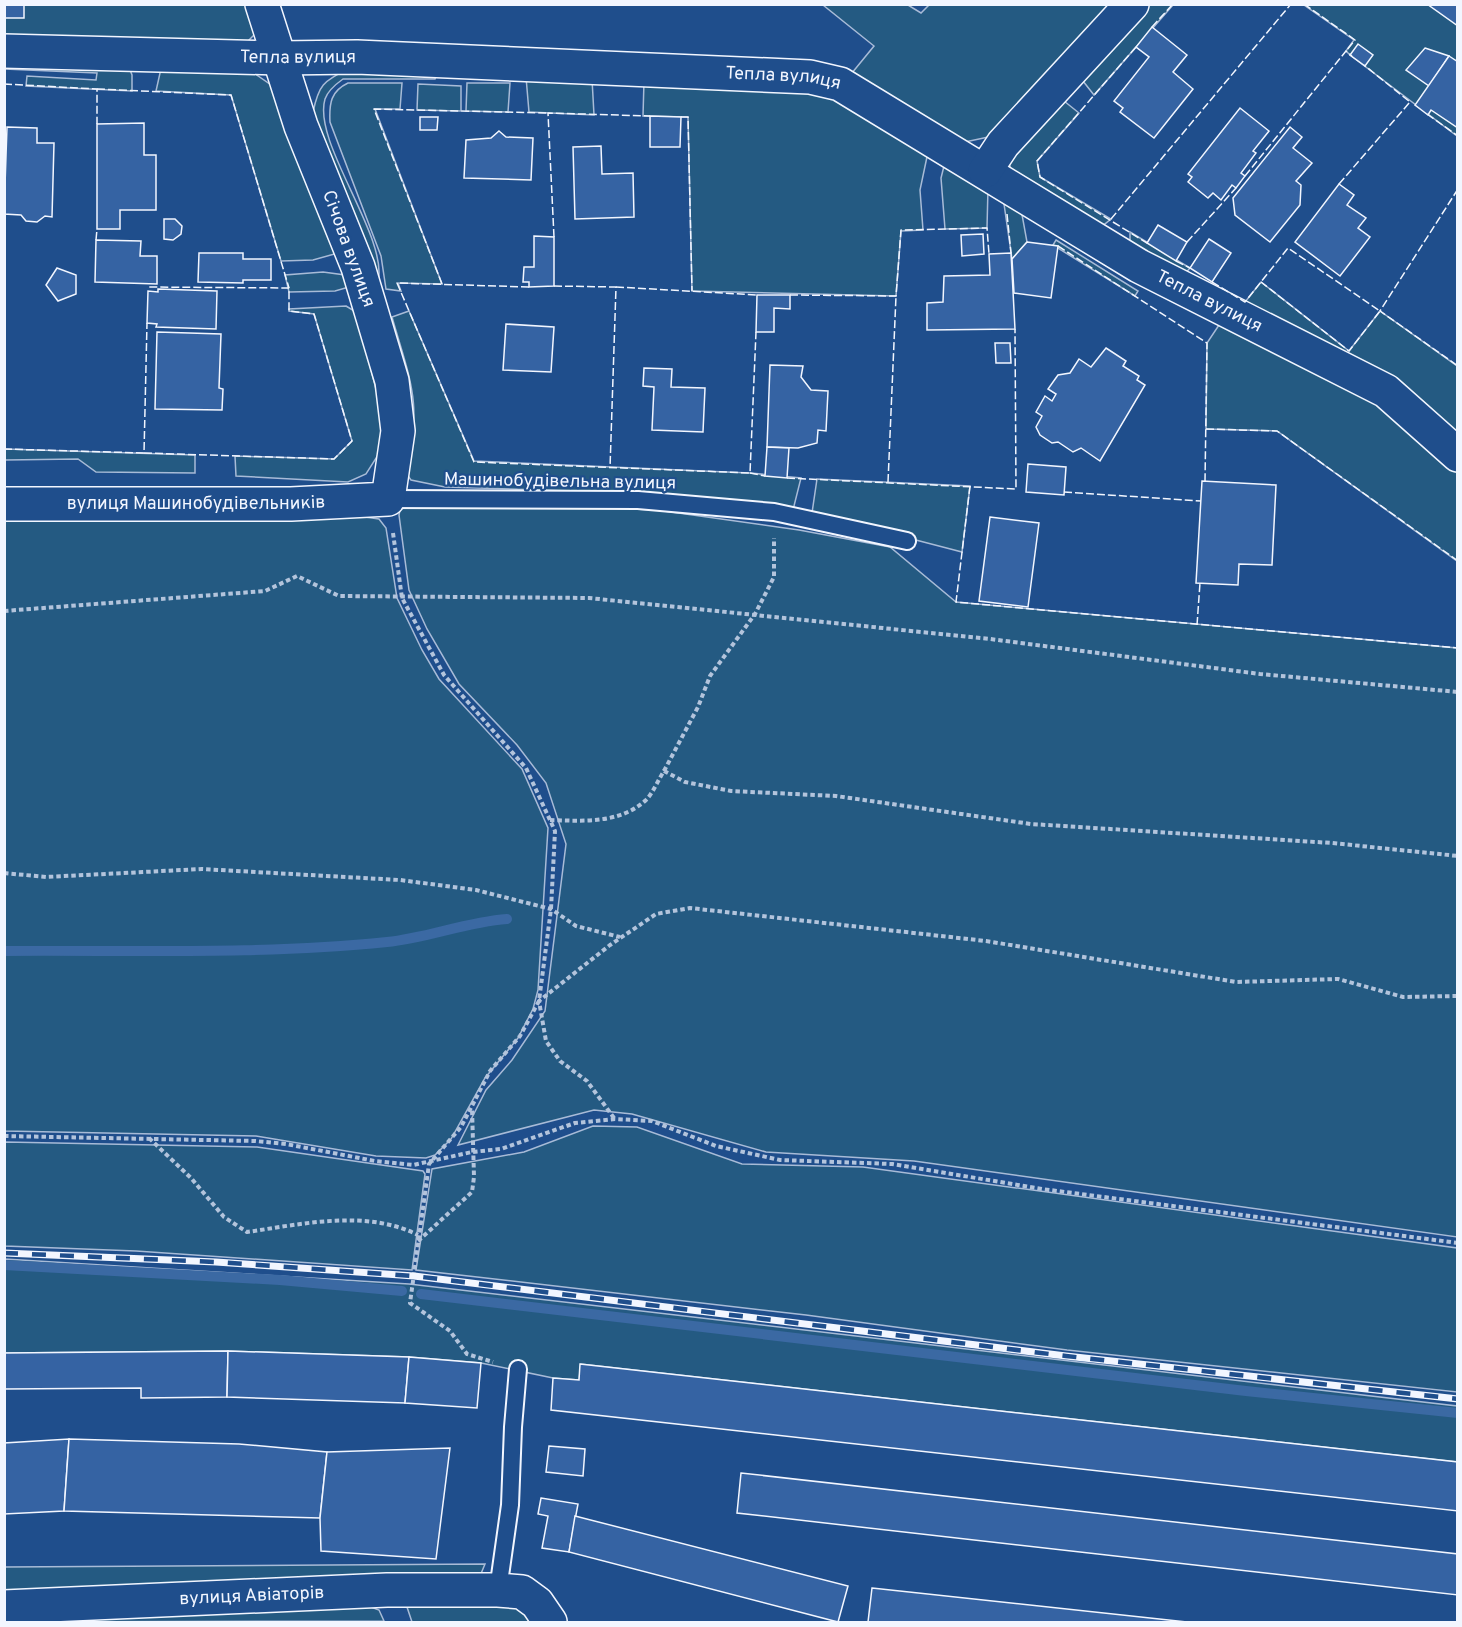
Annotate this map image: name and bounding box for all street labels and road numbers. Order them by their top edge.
street label: Тепла вулиця [240,46,356,70]
street label: Тепла вулиця [725,62,843,95]
street label: Січова вулиця [316,187,380,311]
street label: Тепла вулиця [1152,265,1266,338]
street label: Машинобудівельна вулиця [444,468,676,496]
street label: вулиця Машинобудівельників [67,491,326,516]
street label: вулиця Авіаторів [179,1581,325,1611]

